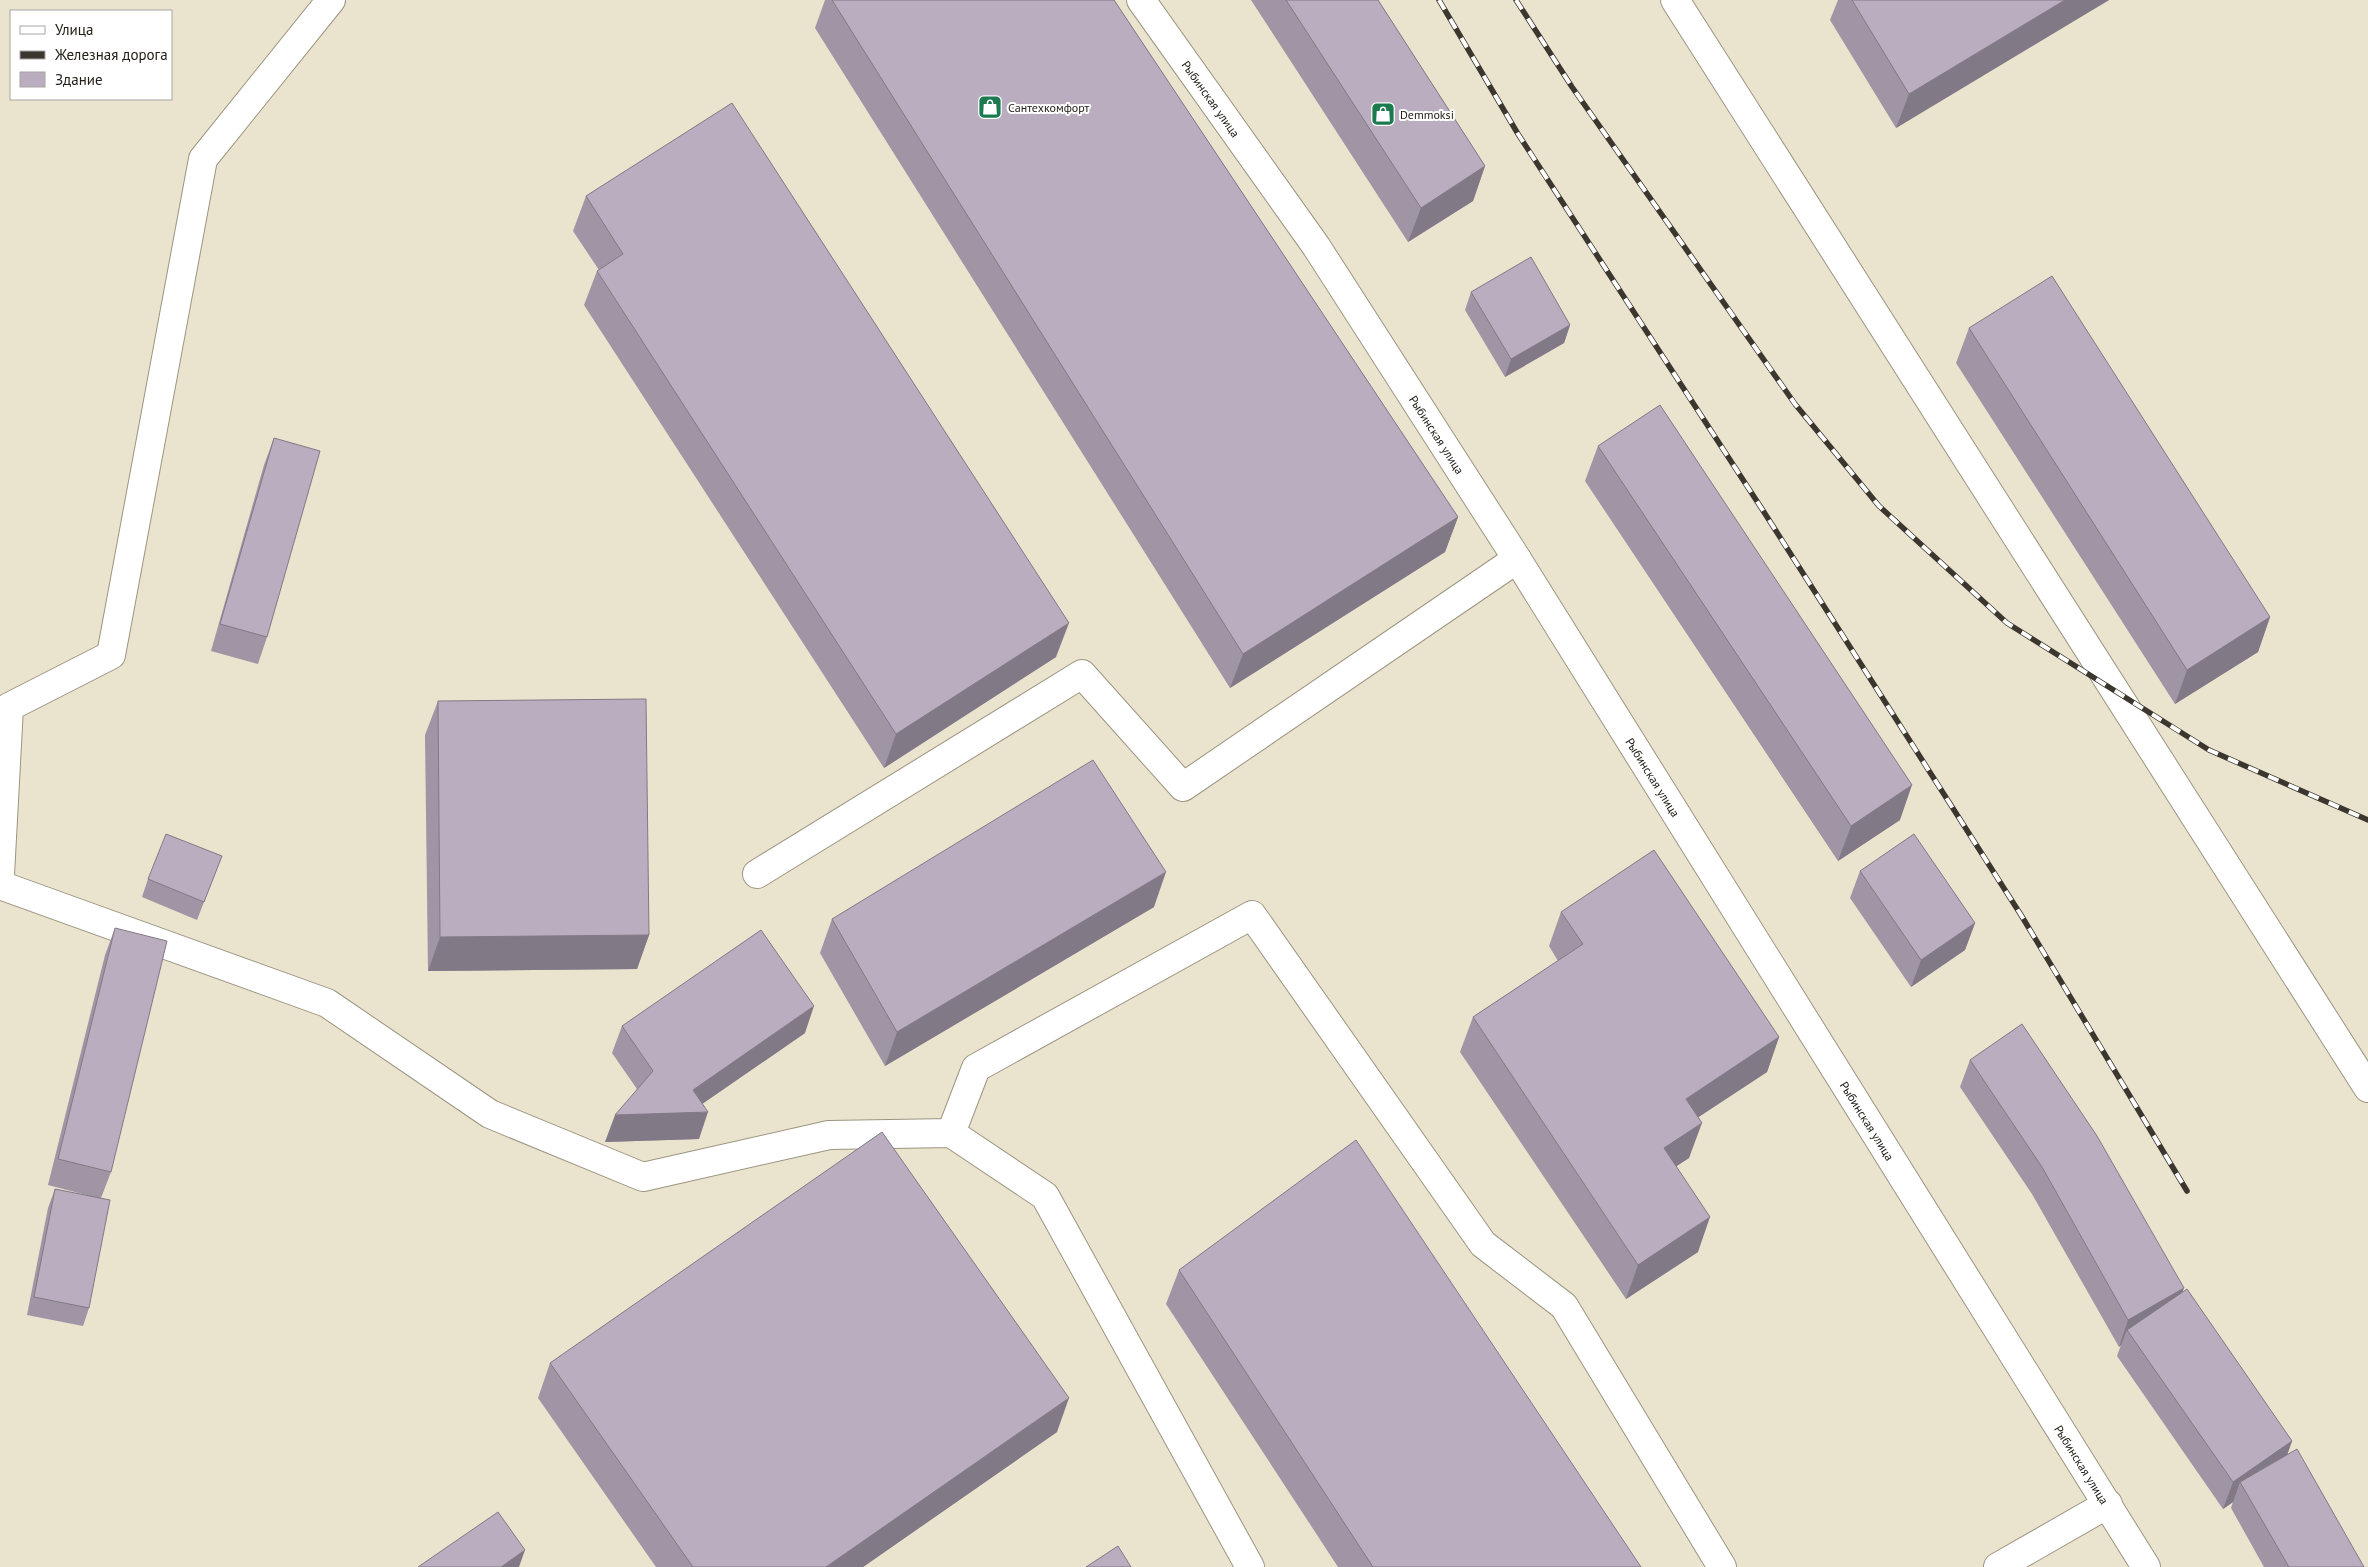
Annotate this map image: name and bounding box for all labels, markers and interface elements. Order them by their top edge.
legend [10,10,172,100]
text: Улица [55,20,93,39]
text: Железная дорога [54,45,168,64]
street label: Рыбинская улица [1179,57,1243,140]
text: Здание [55,70,103,89]
shop icon: Сантехкомфорт [977,94,1003,120]
place label: Сантехкомфорт [1008,100,1090,115]
shop icon: Demmoksi [1370,101,1396,127]
place label: Demmoksi [1400,107,1454,122]
street label: Рыбинская улица [1406,393,1468,477]
street label: Рыбинская улица [1623,735,1683,819]
street label: Рыбинская улица [1837,1078,1898,1163]
street label: Рыбинская улица [2052,1422,2112,1507]

